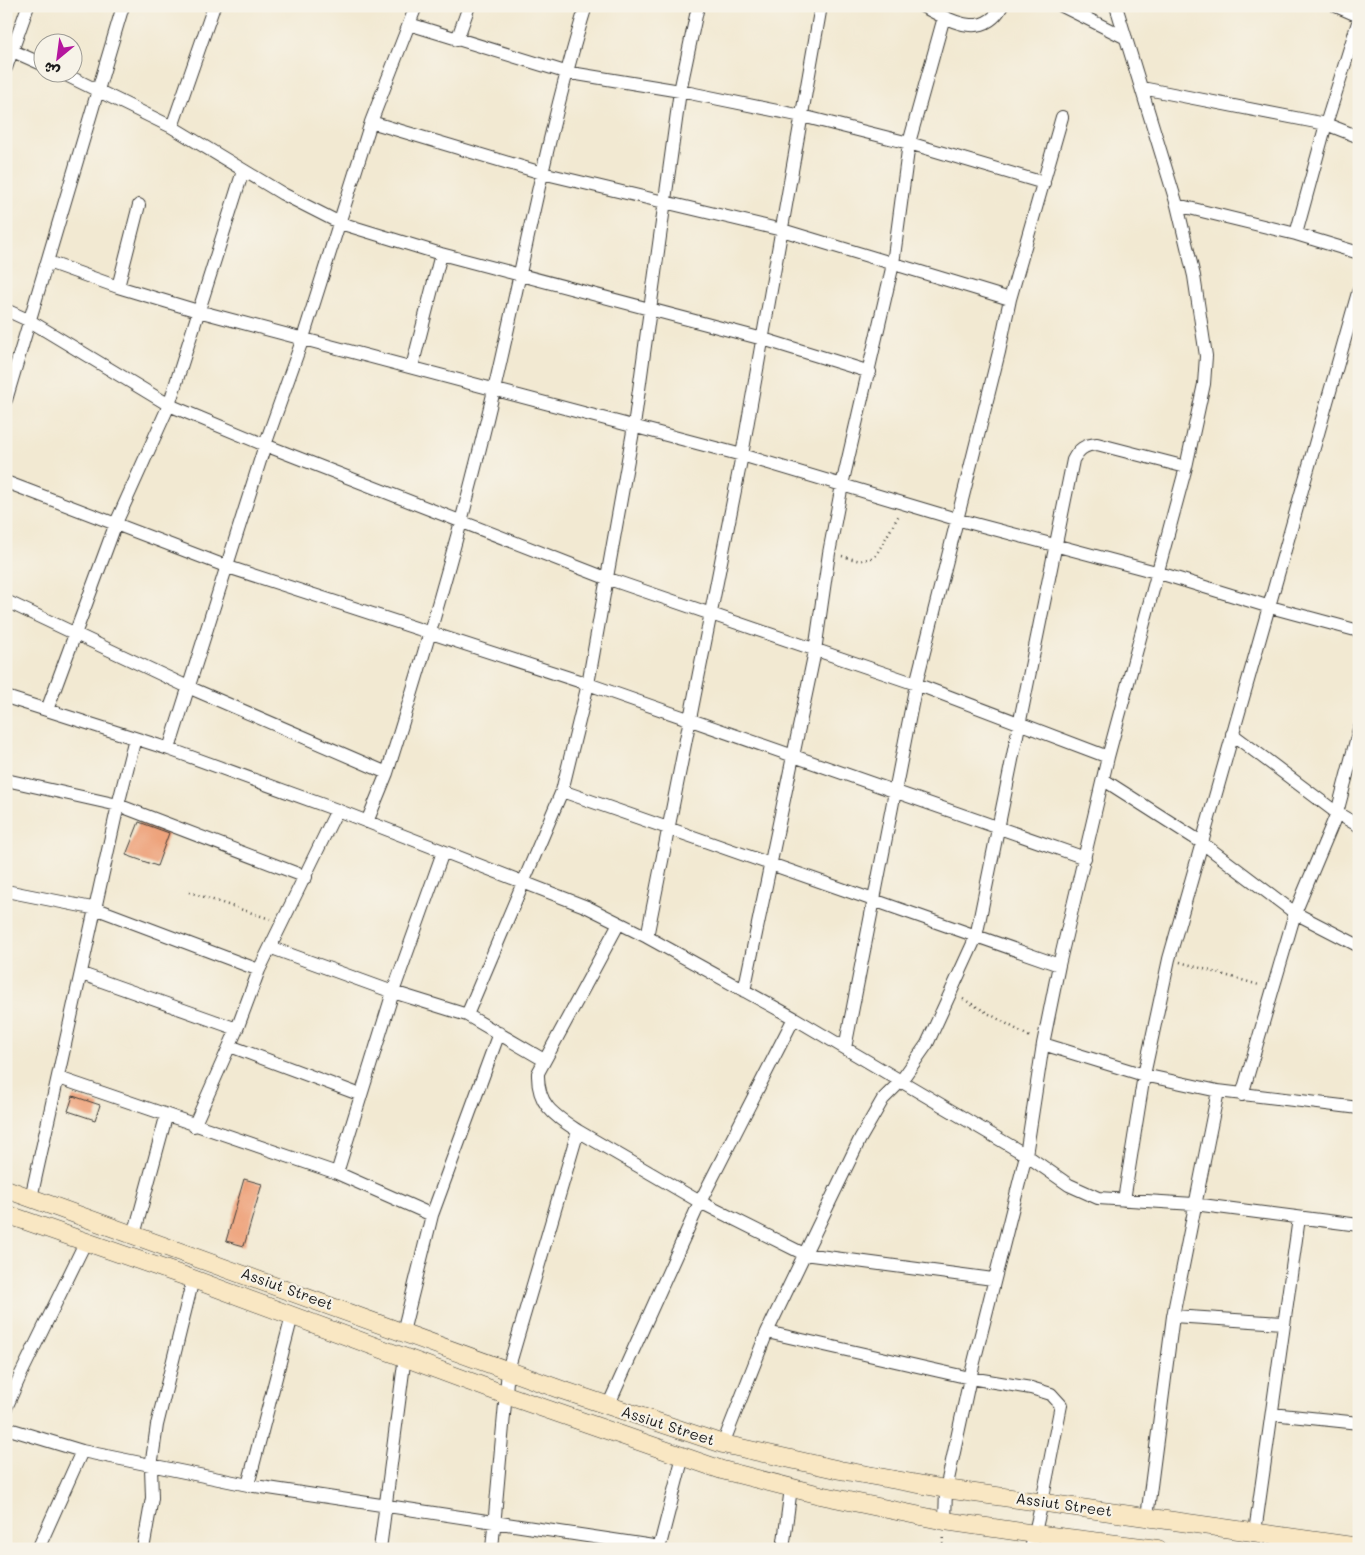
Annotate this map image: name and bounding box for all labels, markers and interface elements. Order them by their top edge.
north arrow [32,32,82,82]
text: ش [40,58,63,82]
street label: Assiut Street [238,1262,336,1314]
street label: Assiut Street [619,1401,717,1450]
street label: Assiut Street [1015,1487,1114,1521]

